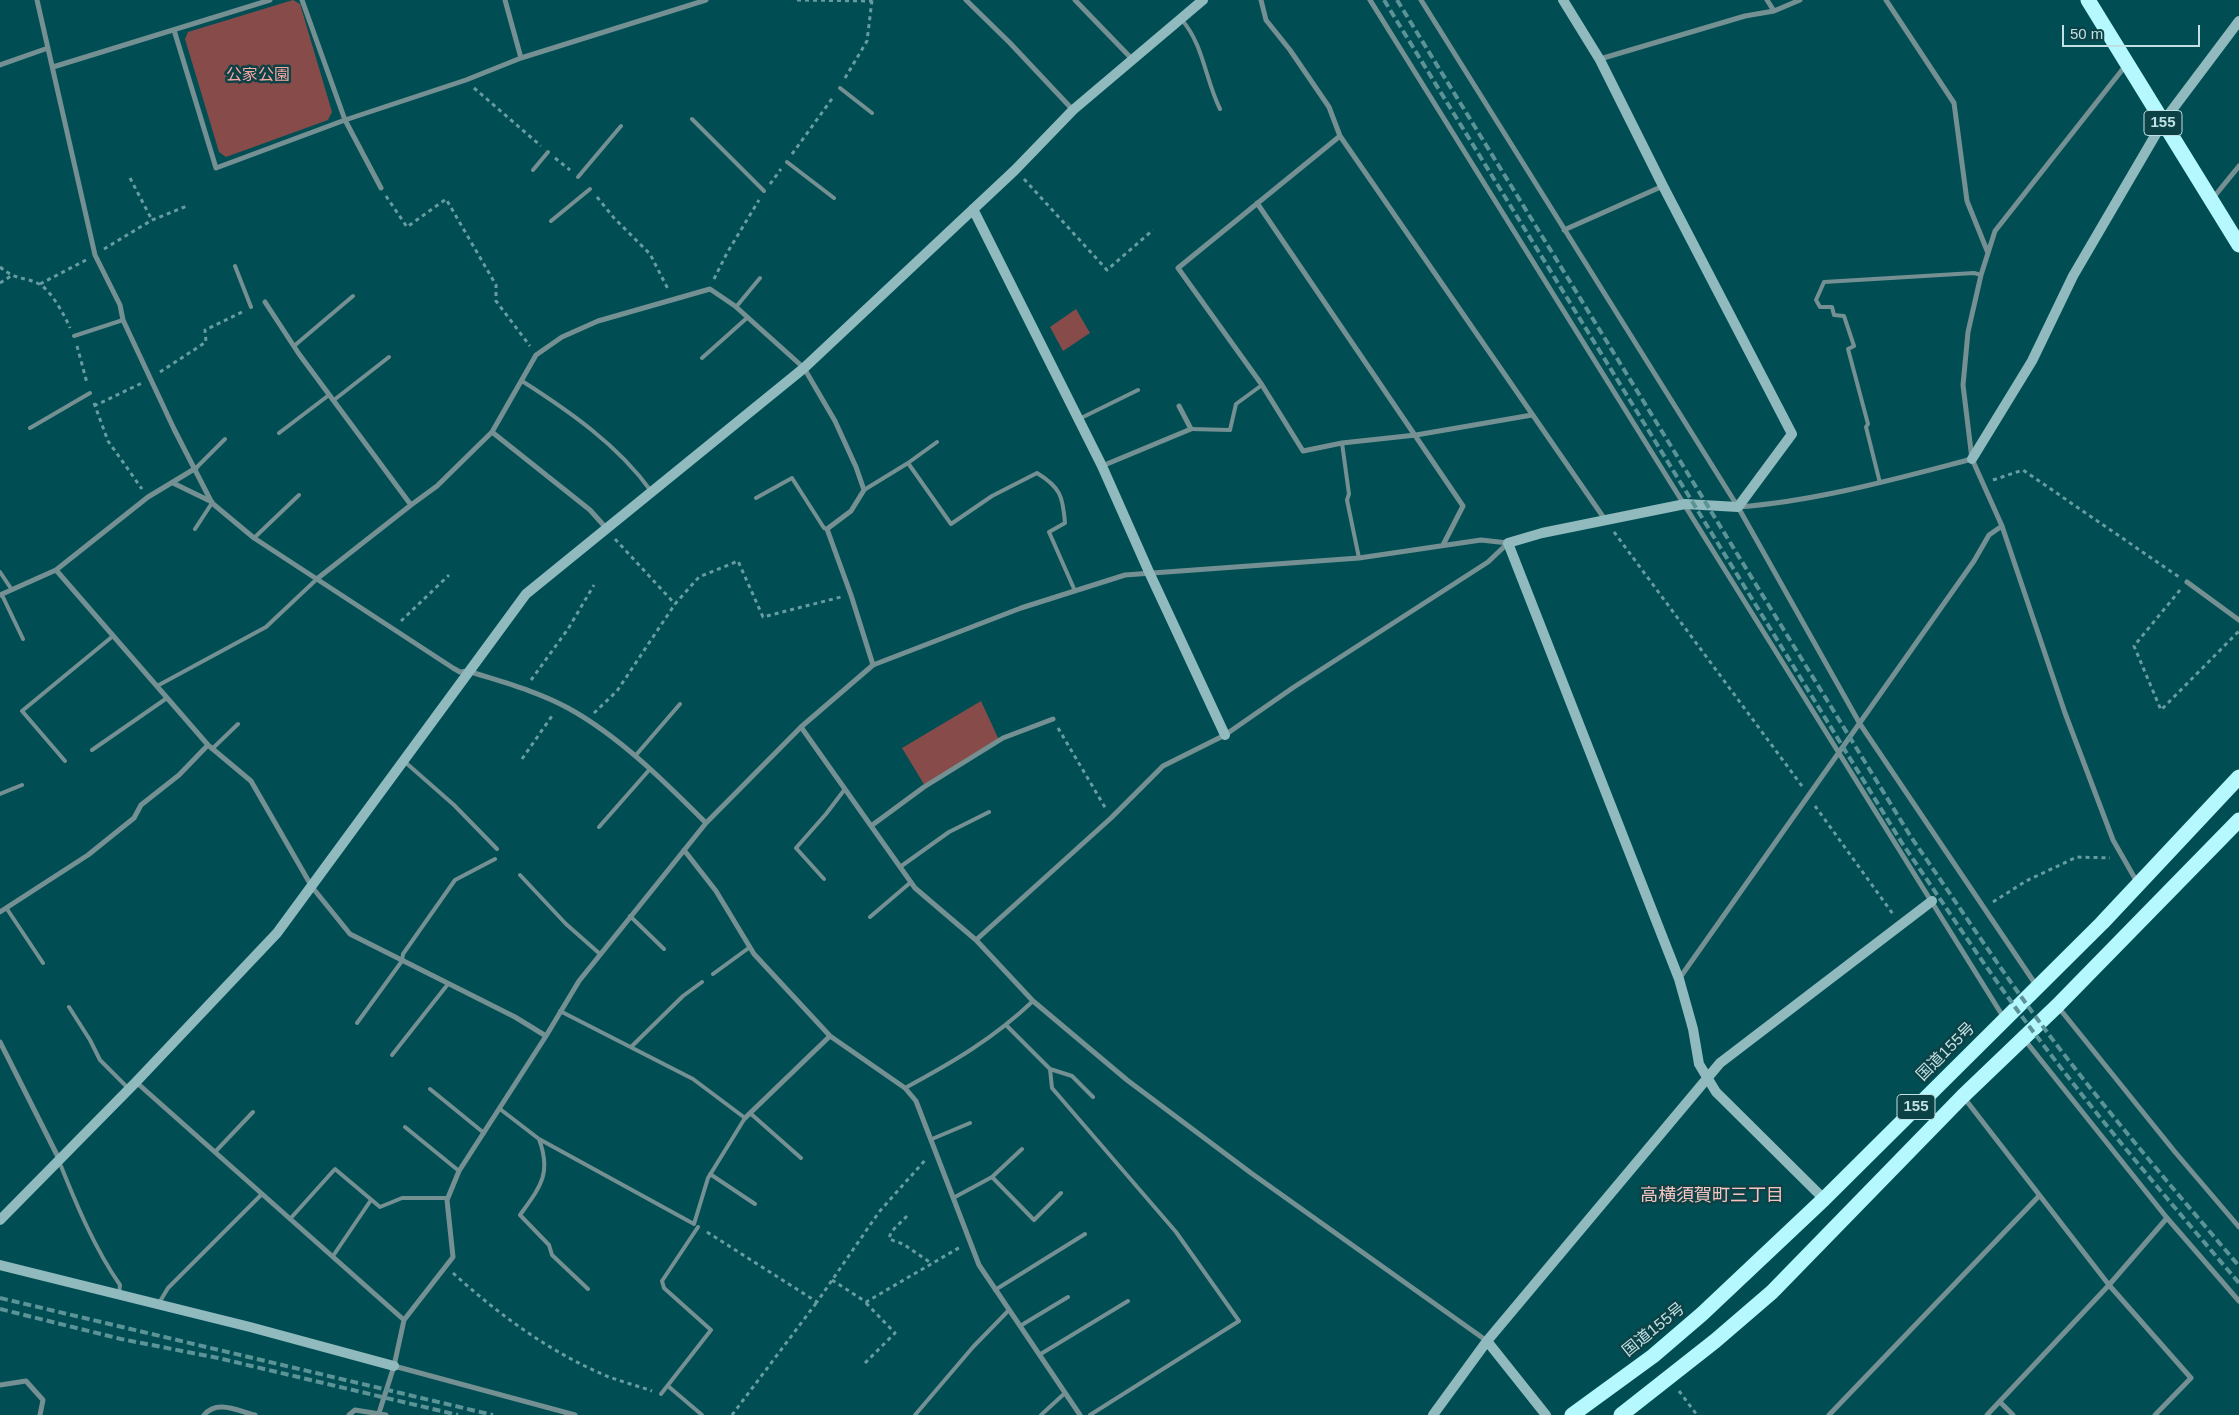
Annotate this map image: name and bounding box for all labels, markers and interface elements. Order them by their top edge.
scale bar [2064,15,2202,47]
text: 50 m [2070,25,2103,42]
park label: 公家公園 [226,66,290,86]
road number: 155 [2144,110,2182,136]
street label: 国道155号 [1913,1019,1979,1085]
road number: 155 [1897,1094,1935,1120]
district label: 高横須賀町三丁目 [1640,1185,1784,1207]
street label: 国道155号 [1619,1299,1689,1361]

